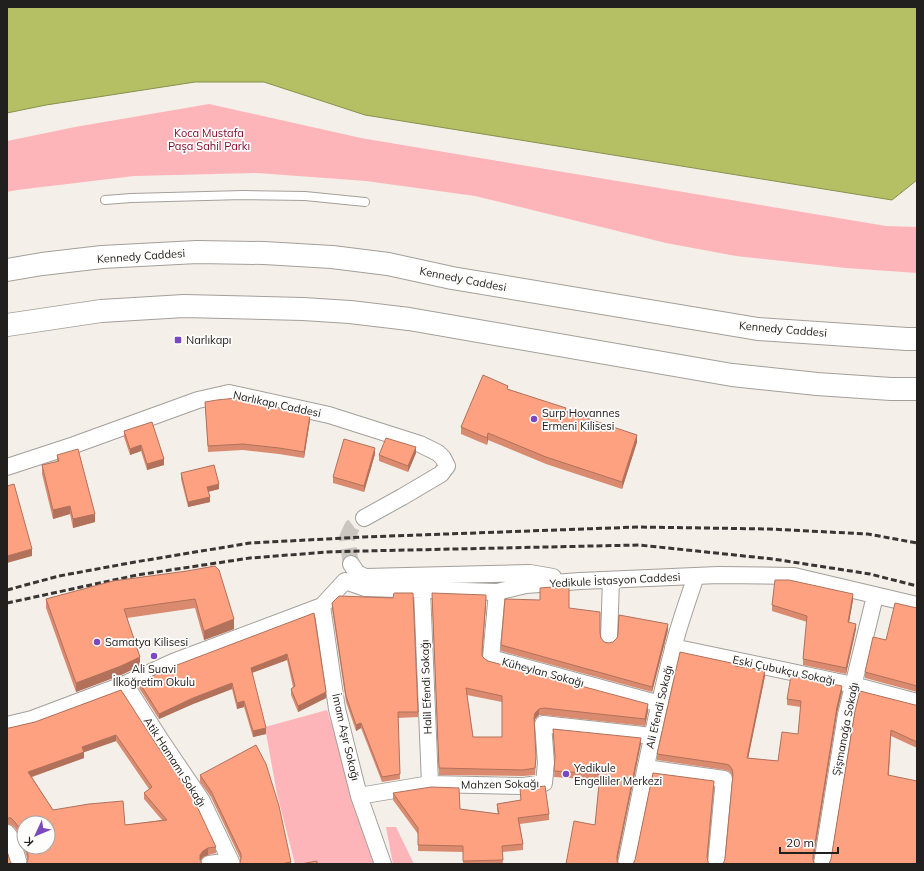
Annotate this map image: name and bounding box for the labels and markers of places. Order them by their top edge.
place label: Narlıkapı [186,333,231,347]
marker: Narlıkapı [173,335,183,345]
place label: Surp Hovannes Ermeni Kilisesi [542,406,620,433]
marker: Surp Hovannes Ermeni Kilisesi [529,414,539,424]
place label: Samatya Kilisesi [105,635,188,649]
marker: Samatya Kilisesi [92,637,102,647]
marker: Ali Suavi İlköğretim Okulu [149,651,159,661]
place label: Ali Suavi İlköğretim Okulu [113,662,195,689]
place label: Yedikule Engelliler Merkezi [573,761,662,788]
marker: Yedikule Engelliler Merkezi [561,769,571,779]

